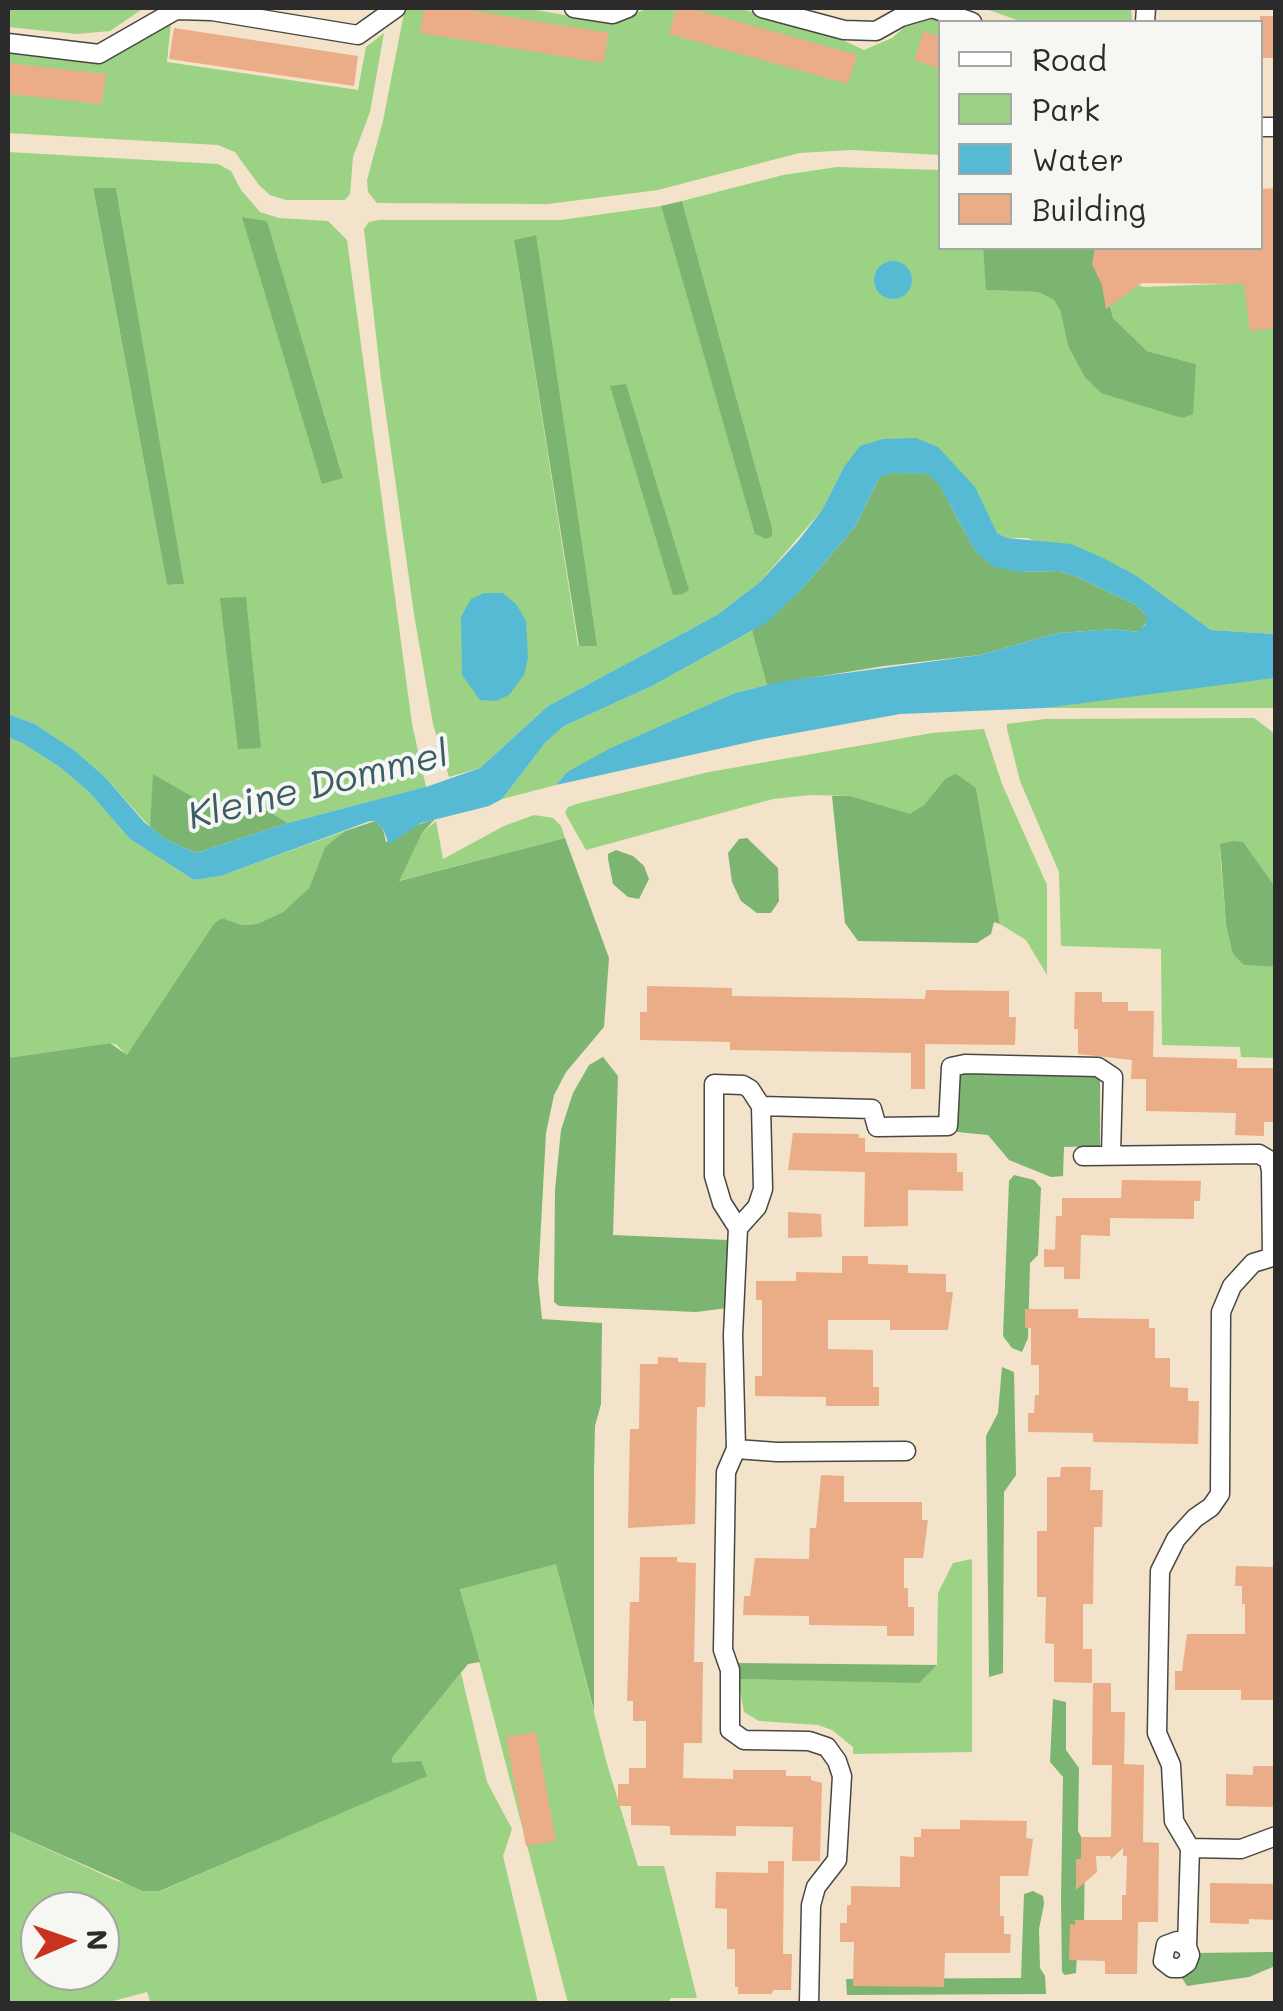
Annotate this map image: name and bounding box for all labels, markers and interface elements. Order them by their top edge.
legend [938,20,1263,250]
text: Road [1032,39,1107,79]
text: Park [1032,89,1100,129]
text: Water [1032,139,1124,179]
text: Building [1032,189,1146,229]
water label: Kleine Dommel [183,732,453,840]
north arrow [20,1891,120,1991]
text: N [80,1929,116,1951]

